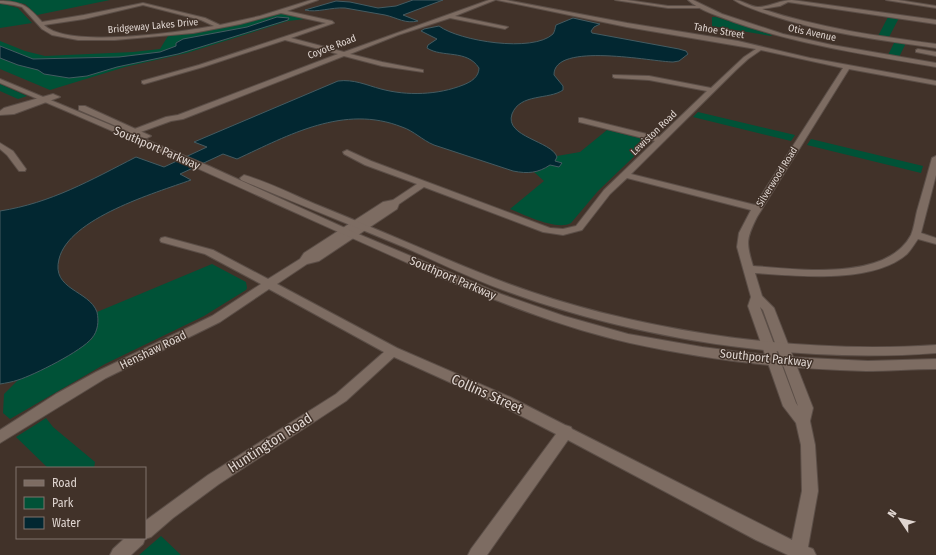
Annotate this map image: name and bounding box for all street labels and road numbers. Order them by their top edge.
street label: Bridgeway Lakes Drive [107,16,199,36]
street label: Tahoe Street [693,21,746,42]
street label: Otis Avenue [787,22,837,44]
street label: Coyote Road [306,32,358,62]
street label: Lewiston Road [629,108,679,158]
street label: Southport Parkway [112,123,203,173]
street label: Silverwood Road [754,145,800,209]
street label: Southport Parkway [408,253,499,303]
street label: Henshaw Road [117,328,189,372]
street label: Southport Parkway [719,346,813,370]
street label: Collins Street [449,371,526,417]
street label: Huntington Road [225,410,315,476]

